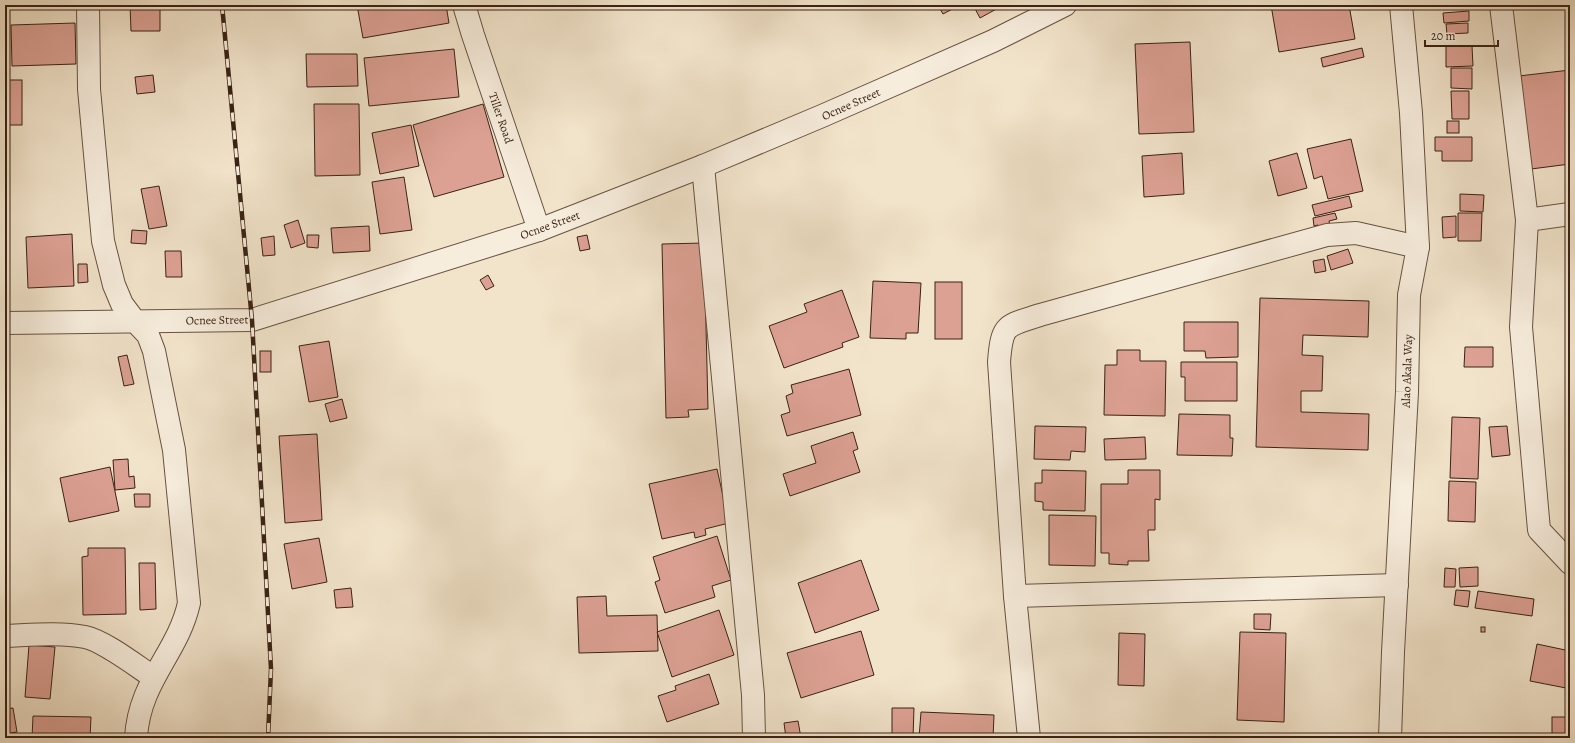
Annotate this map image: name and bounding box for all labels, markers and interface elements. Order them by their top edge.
scale bar [1425,22,1498,48]
text: 20 m [1431,28,1455,44]
street label: Ocnee Street [819,84,883,124]
street label: Tiller Road [485,90,517,146]
street label: Ocnee Street [518,207,582,243]
street label: Ocnee Street [186,311,248,329]
street label: Alao Akala Way [1398,333,1416,409]

